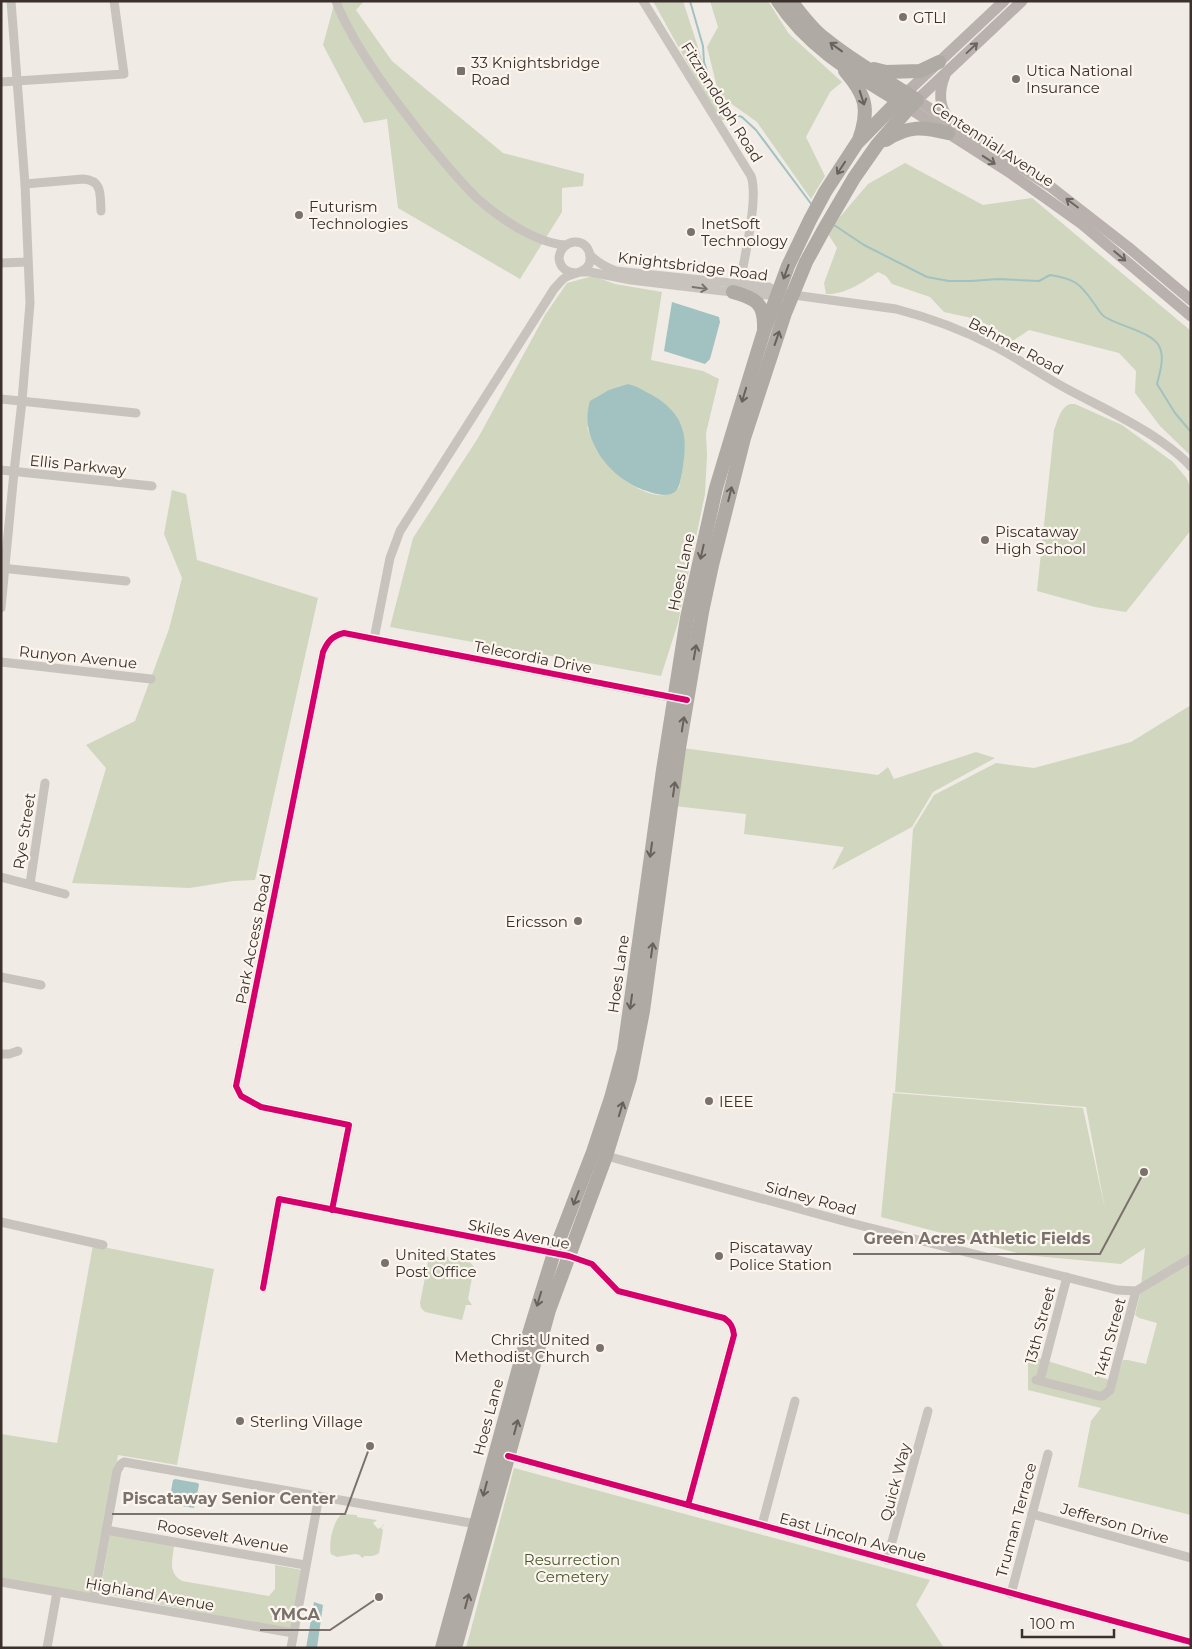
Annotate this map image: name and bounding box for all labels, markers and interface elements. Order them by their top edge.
place label: GTLI [913,8,947,27]
marker: GTLI [897,11,909,23]
street label: Fitzrandolph Road [677,38,767,166]
one-way arrow [829,42,843,52]
one-way arrow [966,42,978,55]
place label: 33 Knightsbridge Road [471,53,600,89]
place label: Utica National Insurance [1026,61,1133,97]
marker: 33 Knightsbridge Road [455,65,467,77]
marker: Utica National Insurance [1010,73,1022,85]
one-way arrow [858,90,868,106]
street label: Centennial Avenue [928,97,1058,191]
one-way arrow [982,154,996,165]
one-way arrow [836,161,847,175]
place label: Futurism Technologies [309,197,408,233]
one-way arrow [1066,197,1079,208]
marker: Futurism Technologies [293,209,305,221]
place label: InetSoft Technology [701,214,789,250]
marker: InetSoft Technology [685,226,697,238]
street label: Knightsbridge Road [617,247,769,285]
one-way arrow [1113,250,1126,261]
one-way arrow [781,264,790,279]
one-way arrow [691,283,707,293]
street label: Behmer Road [965,313,1067,379]
one-way arrow [772,330,782,346]
one-way arrow [739,386,749,402]
street label: Ellis Parkway [29,450,128,480]
one-way arrow [726,486,736,502]
place label: Piscataway High School [995,522,1086,558]
street label: Hoes Lane [664,531,698,613]
marker: Piscataway High School [979,534,991,546]
one-way arrow [697,543,706,559]
street label: Telecordia Drive [472,636,594,678]
street label: Runyon Avenue [18,641,138,673]
one-way arrow [691,645,701,661]
one-way arrow [679,716,689,732]
one-way arrow [669,781,679,797]
street label: Rye Street [9,791,39,871]
one-way arrow [646,841,656,857]
street label: Park Access Road [231,872,275,1006]
place label: Ericsson [505,912,568,931]
marker: Ericsson [572,915,584,927]
street label: Hoes Lane [603,934,633,1014]
one-way arrow [647,942,657,958]
one-way arrow [626,994,636,1010]
place label: IEEE [719,1092,754,1111]
marker: IEEE [703,1095,715,1107]
one-way arrow [616,1102,626,1118]
street label: Sidney Road [763,1177,859,1219]
one-way arrow [571,1189,580,1205]
street label: Skiles Avenue [467,1215,571,1253]
callout: Green Acres Athletic Fields [853,1223,1100,1254]
text: Green Acres Athletic Fields [864,1229,1091,1248]
place label: Piscataway Police Station [729,1238,832,1274]
place label: United States Post Office [395,1245,496,1281]
marker: Piscataway Police Station [713,1250,725,1262]
marker: United States Post Office [379,1257,391,1269]
street label: 13th Street [1021,1284,1059,1366]
one-way arrow [534,1291,544,1307]
street label: 14th Street [1090,1295,1130,1379]
place label: Christ United Methodist Church [454,1330,590,1366]
marker: Christ United Methodist Church [594,1342,606,1354]
street label: Hoes Lane [469,1376,507,1458]
place label: Sterling Village [250,1412,363,1431]
marker: Sterling Village [234,1415,246,1427]
one-way arrow [512,1420,521,1436]
street label: Quick Way [875,1440,915,1523]
street label: Truman Terrace [992,1461,1040,1579]
one-way arrow [480,1481,489,1497]
callout: Piscataway Senior Center [112,1483,345,1514]
text: Piscataway Senior Center [122,1489,336,1508]
street label: Jefferson Drive [1058,1498,1171,1548]
street label: East Lincoln Avenue [777,1508,929,1566]
street label: Roosevelt Avenue [156,1515,290,1557]
park label: Resurrection Cemetery [524,1550,620,1586]
street label: Highland Avenue [84,1573,216,1615]
one-way arrow [463,1593,473,1609]
callout: YMCA [260,1599,330,1630]
text: YMCA [269,1605,321,1624]
scale bar [1022,1606,1114,1638]
text: 100 m [1030,1614,1075,1633]

